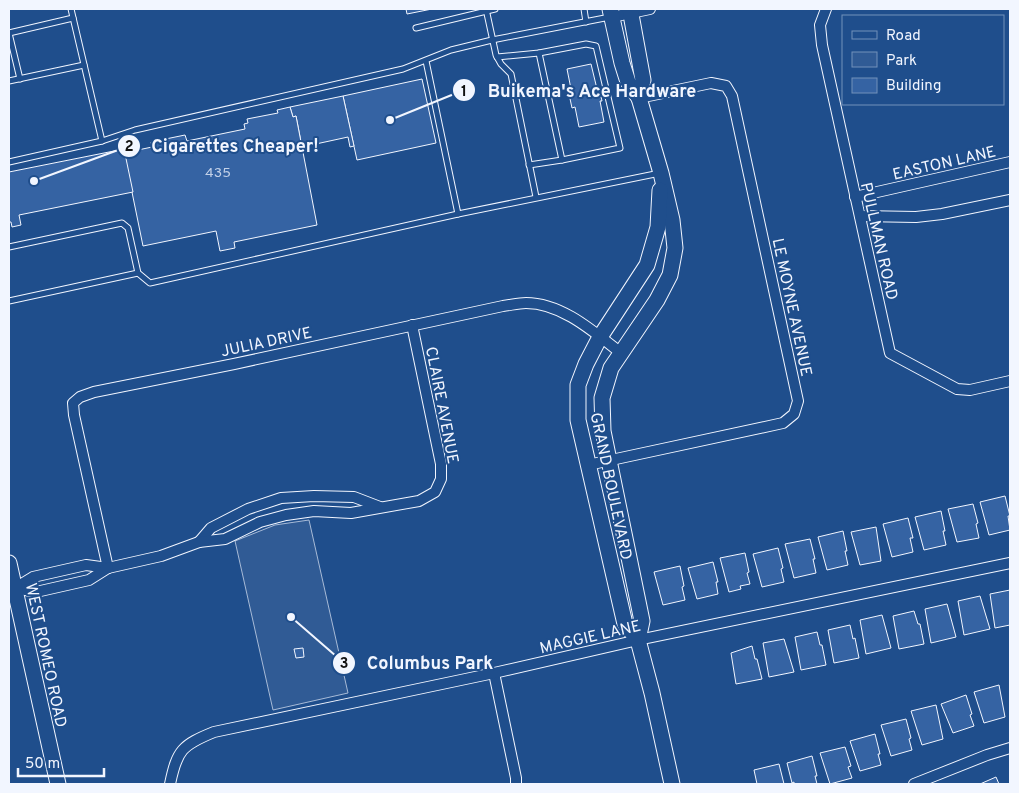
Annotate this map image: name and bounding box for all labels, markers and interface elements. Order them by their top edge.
legend [842,15,1004,105]
text: Road [886,27,921,46]
text: Park [886,52,917,71]
callout: Buikema's Ace Hardware [452,74,706,107]
text: Building [886,77,941,96]
text: Buikema's Ace Hardware [488,81,696,104]
text: 1 [461,83,467,102]
callout: Cigarettes Cheaper! [117,130,329,163]
text: Cigarettes Cheaper! [151,136,319,159]
text: 2 [124,138,134,157]
street label: EASTON LANE [891,142,998,186]
house number: 435 [205,165,231,182]
street label: PULLMAN ROAD [855,181,901,302]
street label: LE MOYNE AVENUE [767,236,815,378]
street label: JULIA DRIVE [219,324,314,362]
street label: CLAIRE AVENUE [420,345,462,466]
street label: GRAND BOULEVARD [585,411,635,562]
street label: WEST ROMEO ROAD [20,581,70,730]
street label: MAGGIE LANE [538,617,643,659]
callout: Columbus Park [331,646,503,679]
text: Columbus Park [367,653,493,676]
text: 3 [340,655,349,674]
scale bar [18,746,104,778]
text: 50 m [25,755,60,774]

